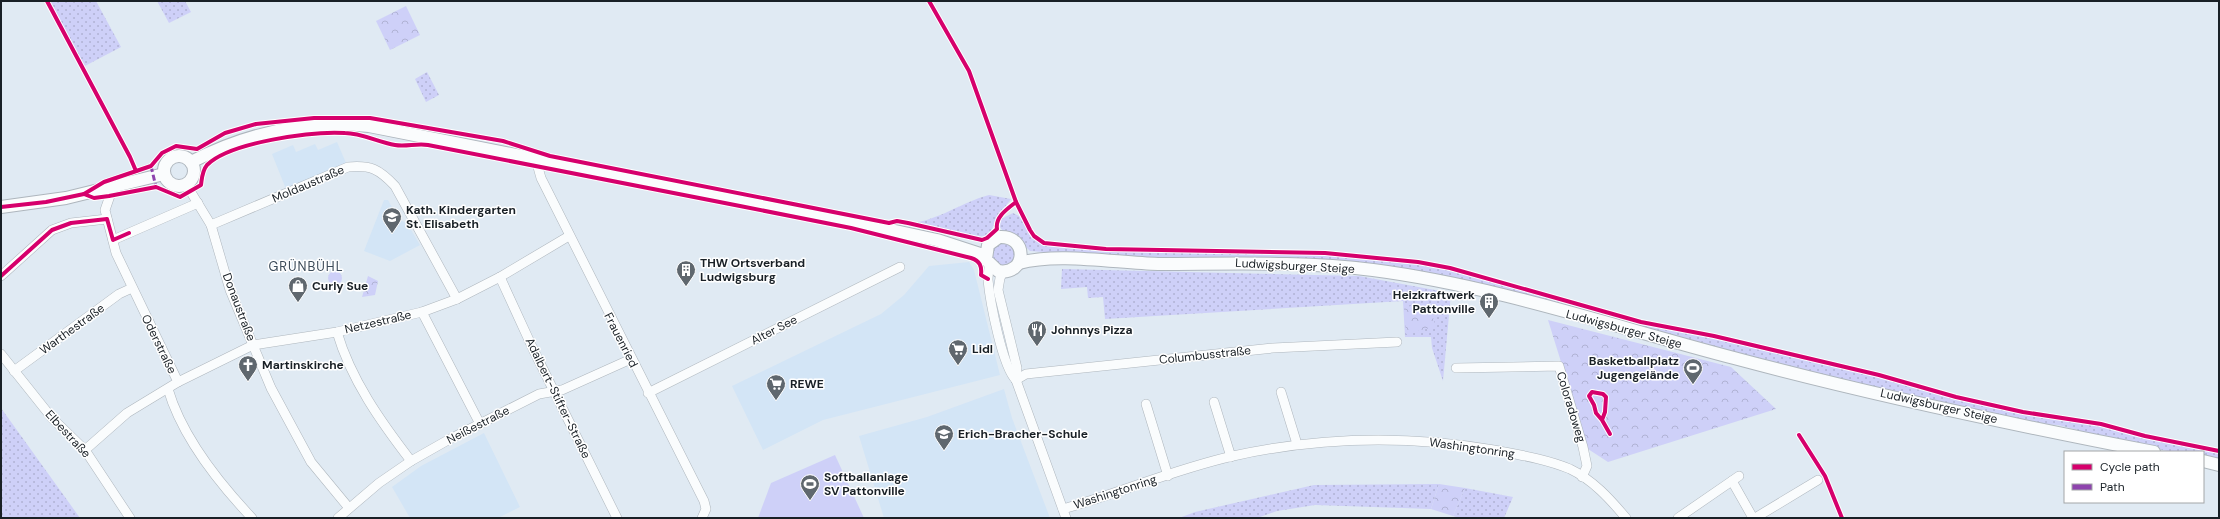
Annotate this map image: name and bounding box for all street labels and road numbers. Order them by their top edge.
street label: Moldaustraße [270,162,347,206]
street label: Ludwigsburger Steige [1235,255,1355,277]
street label: Donaustraße [219,271,259,343]
street label: Warthestraße [36,300,108,358]
street label: Ludwigsburger Steige [1564,306,1684,352]
street label: Netzestraße [343,307,413,337]
street label: Frauenried [600,310,642,370]
street label: Alter See [748,311,800,349]
street label: Oderstraße [138,312,180,376]
street label: Adalbert-Stifter-Straße [522,335,594,461]
street label: Columbusstraße [1158,342,1252,368]
street label: Coloradoweg [1553,370,1589,445]
street label: Ludwigsburger Steige [1879,385,1999,427]
street label: Neißestraße [444,402,512,448]
street label: Elbestraße [42,407,94,461]
street label: Washingtonring [1428,434,1516,462]
street label: Washingtonring [1071,471,1159,513]

